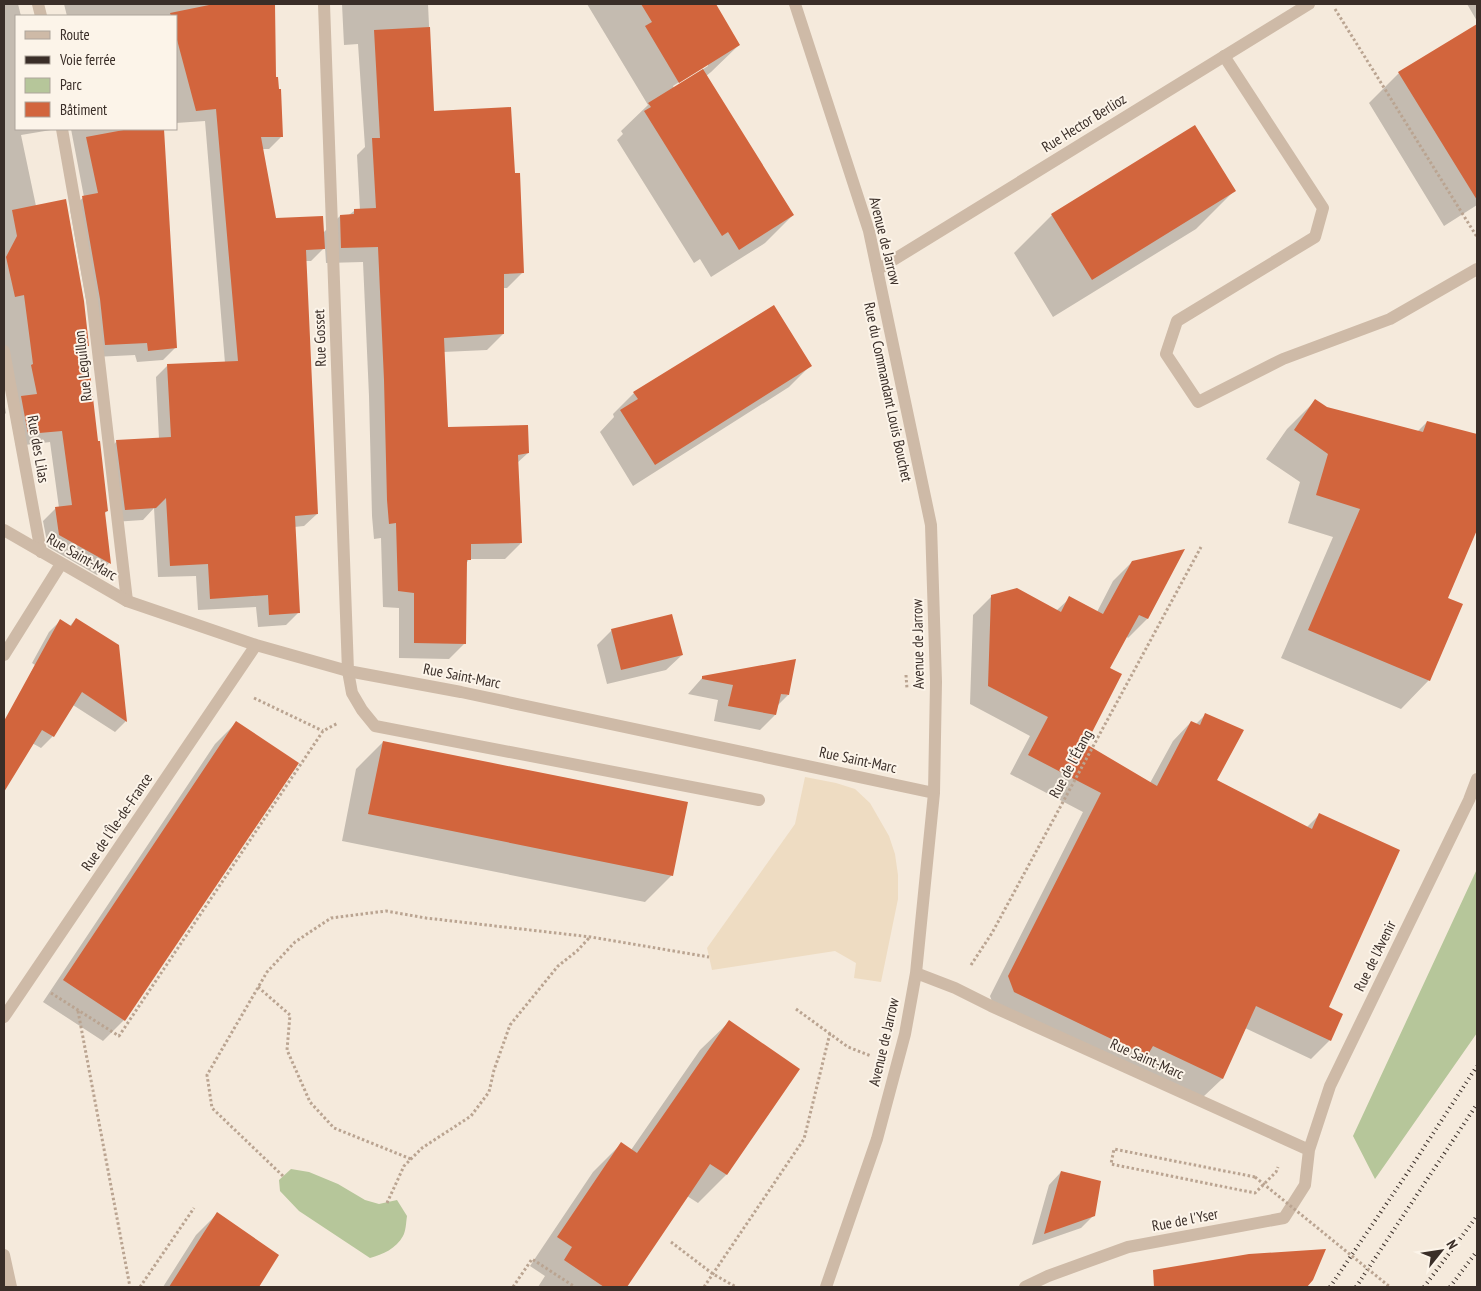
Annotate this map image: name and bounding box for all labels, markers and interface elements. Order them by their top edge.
legend [15,15,178,130]
text: Route [60,25,90,44]
text: Voie ferrée [59,50,116,69]
text: Parc [60,75,82,94]
street label: Rue Hector Berlioz [1038,89,1130,156]
text: Bâtiment [60,100,107,119]
street label: Avenue de Jarrow [865,195,906,287]
street label: Rue du Commandant Louis Bouchet [860,300,917,483]
street label: Rue Gosset [309,309,330,367]
street label: Rue Leguillon [69,330,96,402]
street label: Rue des Lilas [23,414,54,484]
street label: Rue Saint-Marc [44,529,122,585]
street label: Avenue de Jarrow [907,599,928,689]
street label: Rue Saint-Marc [422,659,503,692]
street label: Rue de l'Étang [1045,726,1097,801]
street label: Rue Saint-Marc [818,742,899,777]
street label: Rue de l'Île-de-France [77,769,156,874]
street label: Rue de l'Avenir [1349,917,1400,994]
street label: Avenue de Jarrow [864,996,903,1088]
street label: Rue Saint-Marc [1107,1034,1188,1083]
street label: Rue de l'Yser [1150,1204,1220,1235]
north arrow [1416,1226,1466,1276]
text: N [1443,1237,1462,1252]

